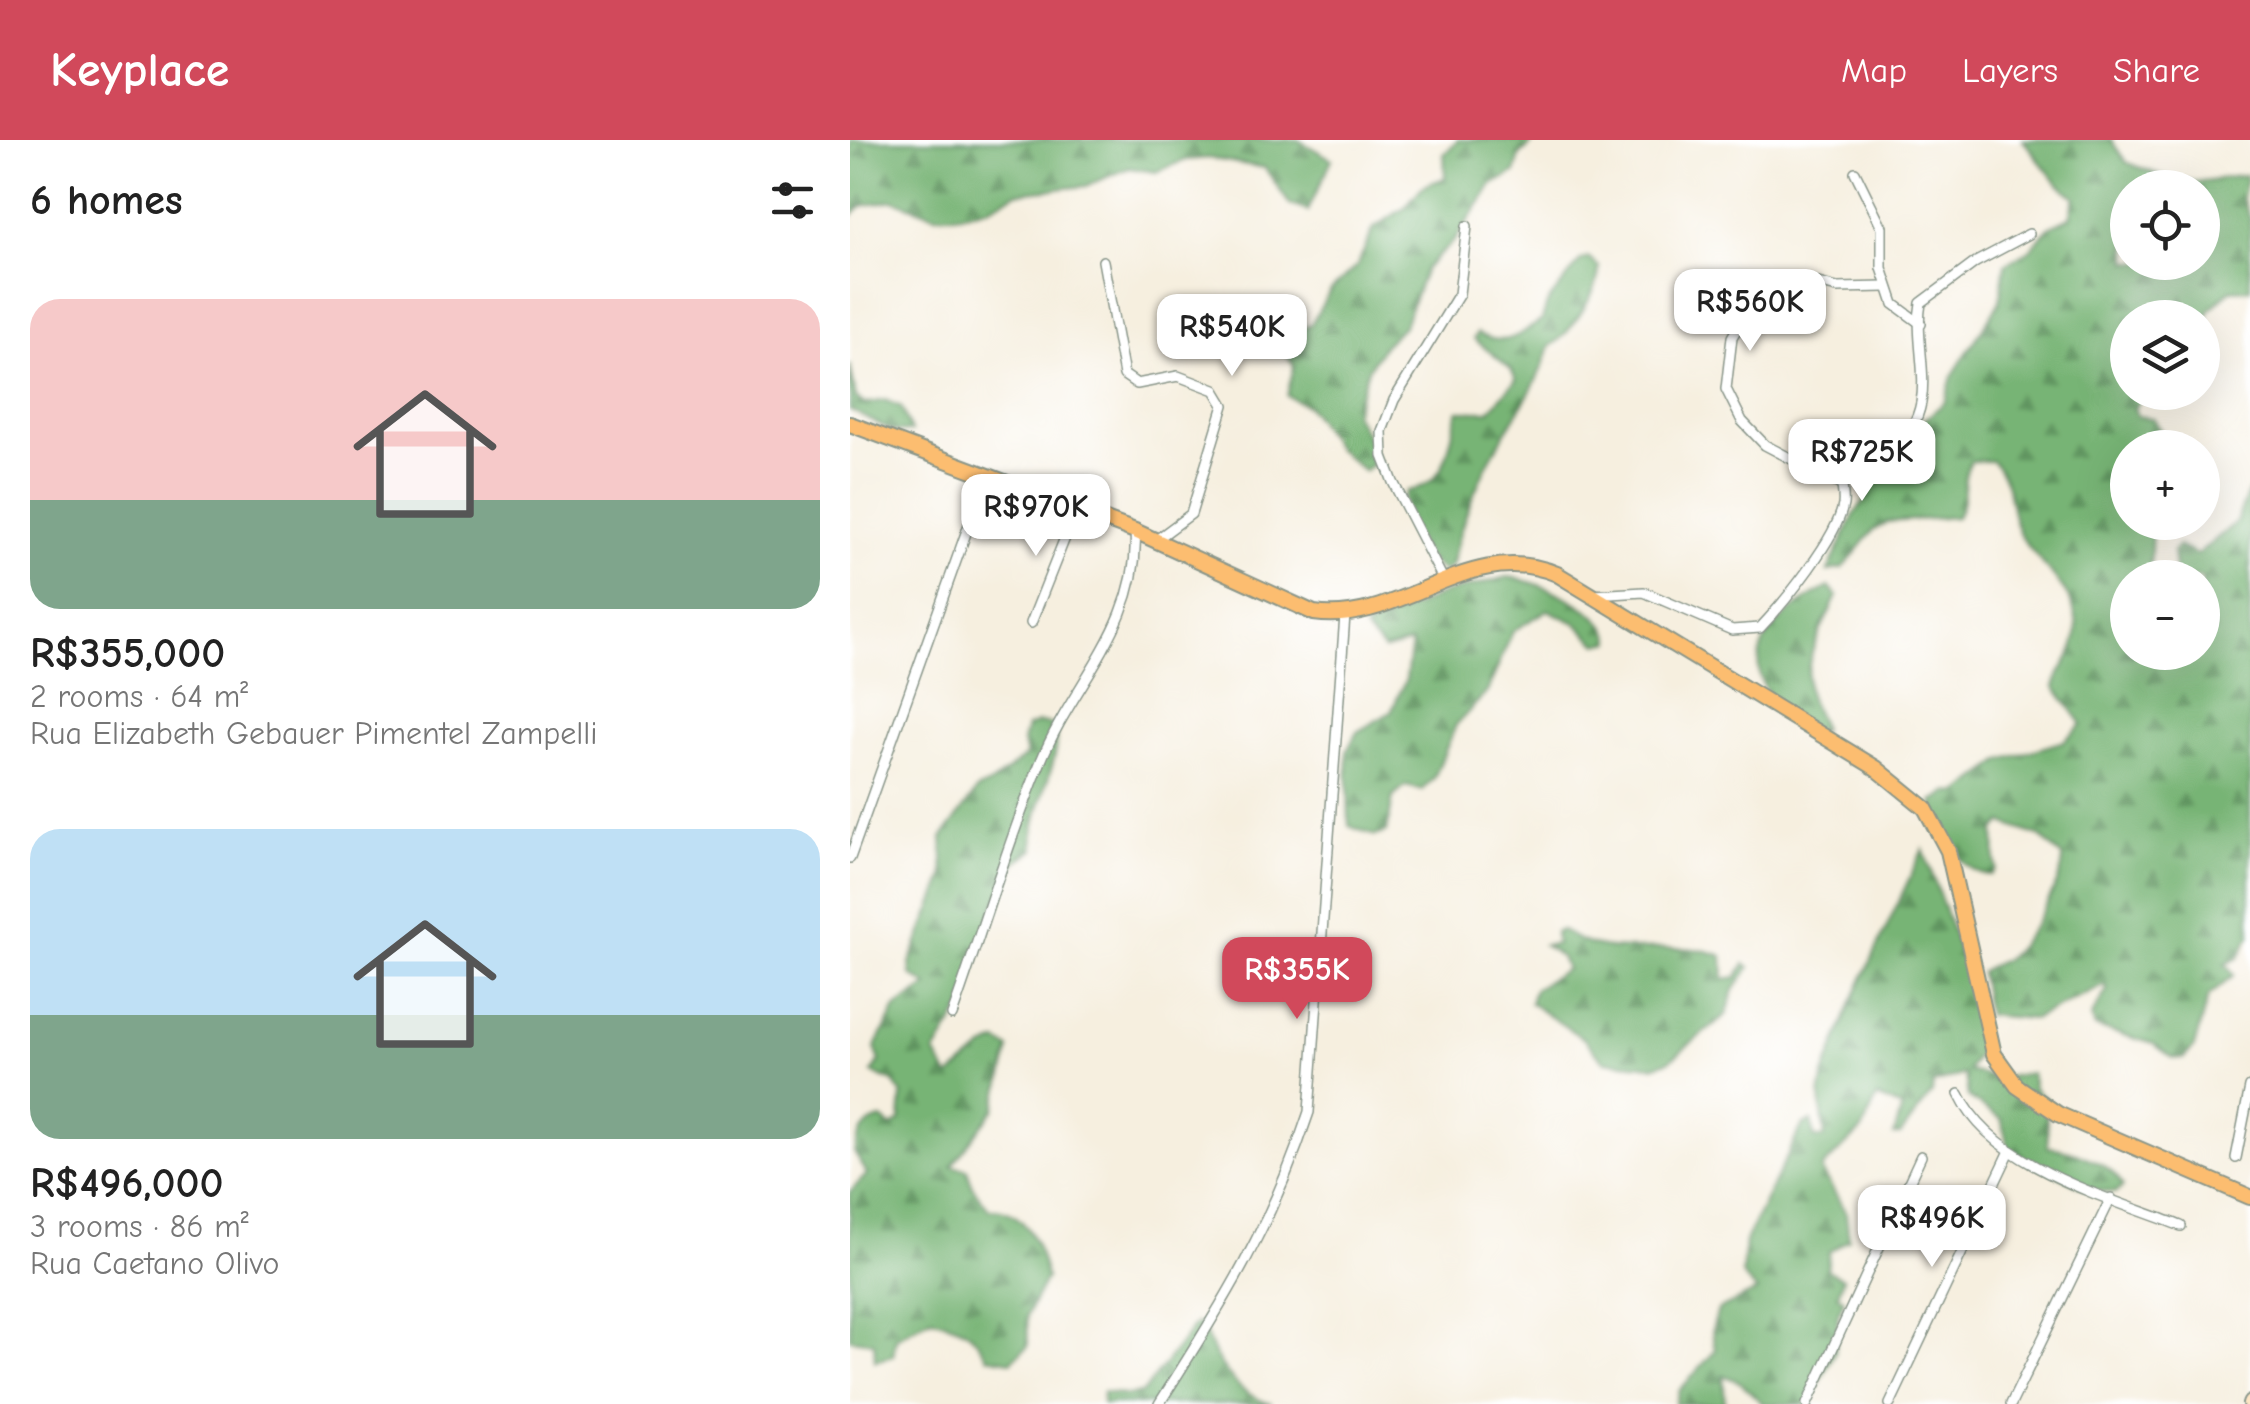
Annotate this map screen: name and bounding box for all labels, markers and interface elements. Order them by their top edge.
text: Keyplace [50,43,229,98]
text: Map [1841,50,1907,91]
text: Layers [1962,50,2058,91]
text: Share [2113,50,2200,91]
map controls [2110,170,2220,670]
button: locate [2110,170,2220,280]
icon: filters [765,173,820,228]
text: 6 homes [30,176,183,225]
pin: R$560K [1669,269,1831,354]
text: R$560K [1696,283,1804,320]
pin: R$540K [1151,294,1313,379]
button: layers [2110,300,2220,410]
text: R$540K [1179,308,1285,345]
icon: home [335,364,515,544]
pin: R$725K [1781,419,1943,504]
button: + [2110,430,2220,540]
text: R$725K [1810,433,1914,470]
pin: R$970K [955,474,1117,559]
text: R$970K [983,488,1089,525]
button: − [2110,560,2220,670]
text: R$355,000 [30,629,225,678]
text: 2 rooms · 64 m² [30,678,248,715]
text: Rua Elizabeth Gebauer Pimentel Zampelli [30,715,598,752]
icon: home [335,894,515,1074]
pin: R$355K [1216,937,1378,1022]
text: R$355K [1244,951,1350,988]
text: R$496,000 [30,1159,224,1208]
pin: R$496K [1851,1185,2013,1270]
text: R$496K [1880,1199,1984,1236]
text: 3 rooms · 86 m² [30,1208,249,1245]
text: Rua Caetano Olivo [30,1245,279,1282]

